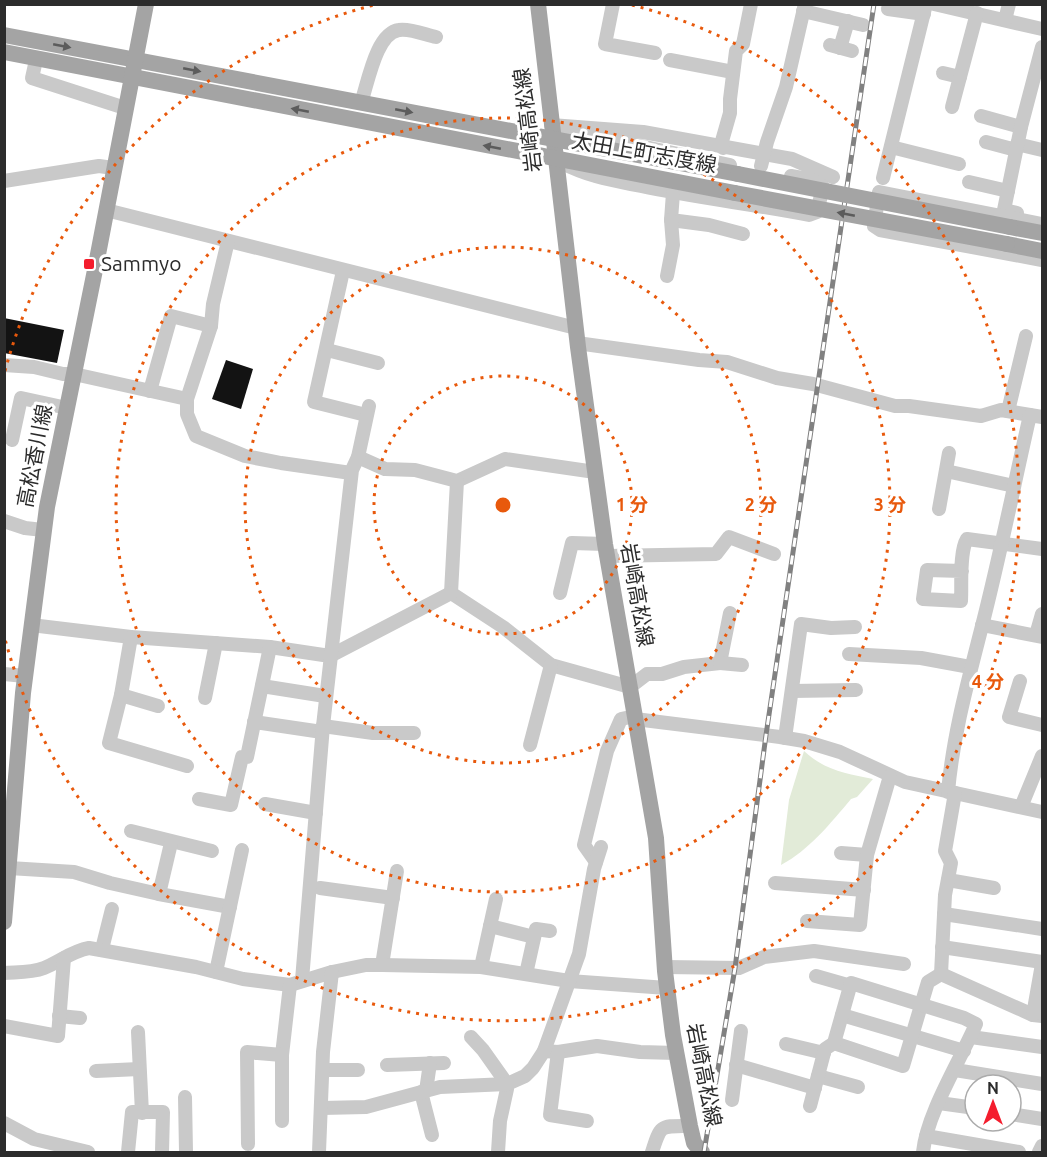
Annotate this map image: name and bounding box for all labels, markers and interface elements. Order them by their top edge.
one-way arrow [53,42,72,51]
one-way arrow [182,66,201,75]
street label: 岩崎高松線 [509,67,545,174]
one-way arrow [291,105,310,114]
one-way arrow [394,107,413,116]
street label: 太田上町志度線 [570,127,719,177]
one-way arrow [482,142,501,151]
one-way arrow [836,209,855,218]
place label: Sammyo [101,251,181,275]
marker: Sammyo [82,257,96,271]
street label: 高松香川線 [12,402,56,510]
text: 1 分 [616,494,648,514]
text: 2 分 [745,494,777,514]
text: 3 分 [874,494,906,514]
centre of rings [493,495,513,515]
street label: 岩崎高松線 [617,541,659,649]
text: 4 分 [972,671,1004,691]
street label: 岩崎高松線 [683,1021,727,1129]
north arrow [963,1073,1023,1133]
text: N [987,1079,999,1097]

